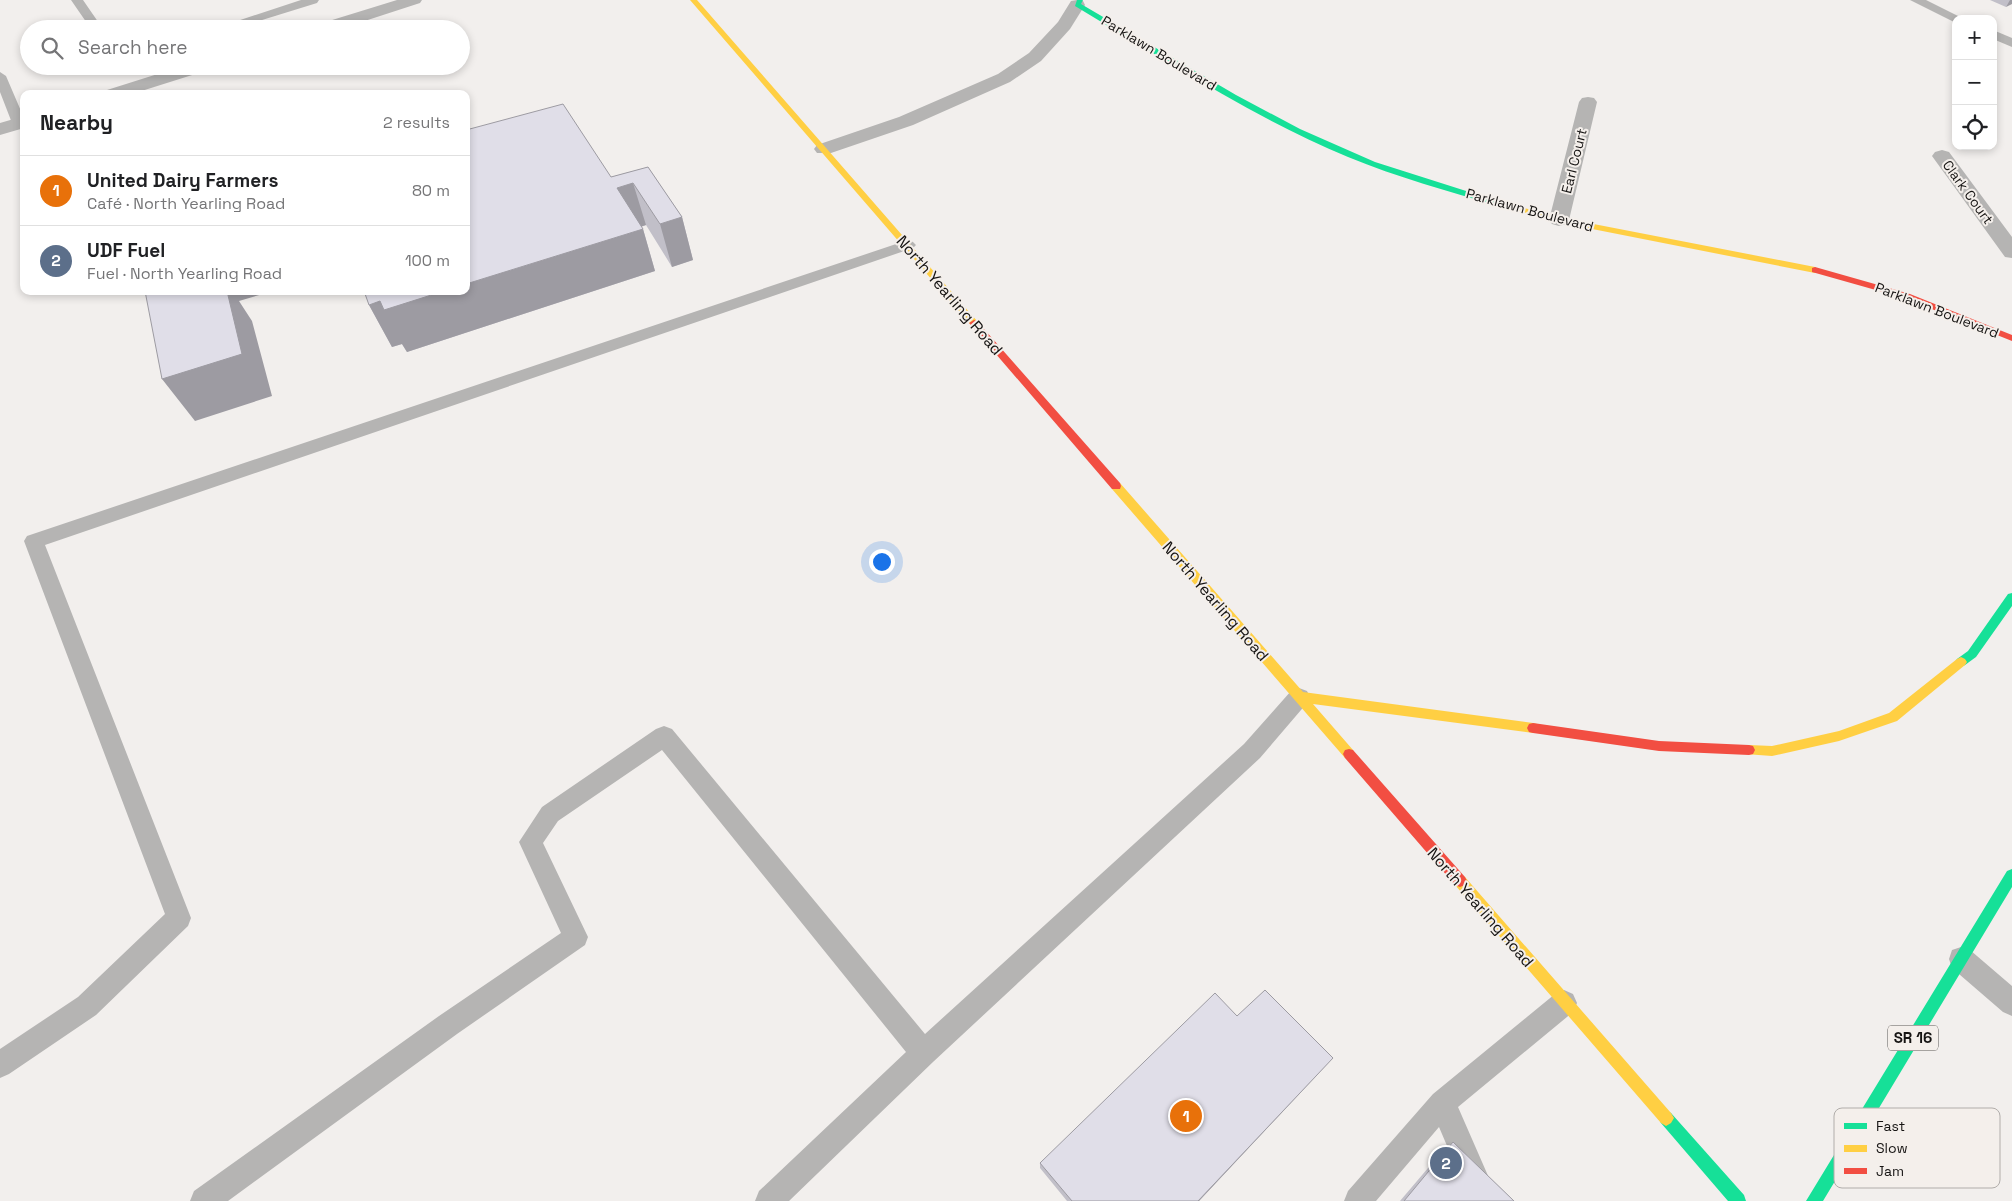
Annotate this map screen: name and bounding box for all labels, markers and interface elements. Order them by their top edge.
street label: Parklawn Boulevard [1098,12,1220,94]
map controls [1952,15,1997,150]
button: + [1952,15,1997,60]
search box [20,20,470,75]
icon: search [38,34,66,62]
text: Search here [78,35,188,60]
button: − [1952,60,1997,105]
button: locate [1952,105,1997,150]
text: Nearby [40,109,113,136]
text: 2 results [383,112,450,133]
street label: Earl Court [1557,127,1591,195]
street label: Clark Court [1939,156,1997,228]
text: United Dairy Farmers [87,168,278,193]
text: 1 [52,180,60,201]
text: 80 m [412,180,450,201]
street label: Parklawn Boulevard [1464,184,1596,236]
text: Café · North Yearling Road [87,193,285,214]
street label: North Yearling Road [892,231,1007,360]
text: UDF Fuel [87,238,165,263]
text: 2 [51,250,61,271]
text: 100 m [405,250,450,271]
text: Fuel · North Yearling Road [87,263,282,284]
street label: Parklawn Boulevard [1873,278,2001,342]
street label: North Yearling Road [1158,537,1273,666]
your location [869,549,895,575]
street label: North Yearling Road [1423,843,1538,972]
road number: SR 16 [1888,1026,1938,1050]
pin: 1 [1170,1097,1202,1135]
legend [1834,1108,2000,1188]
text: Fast [1876,1117,1905,1135]
text: Slow [1876,1139,1908,1157]
pin: 2 [1430,1144,1462,1182]
text: Jam [1876,1162,1904,1180]

